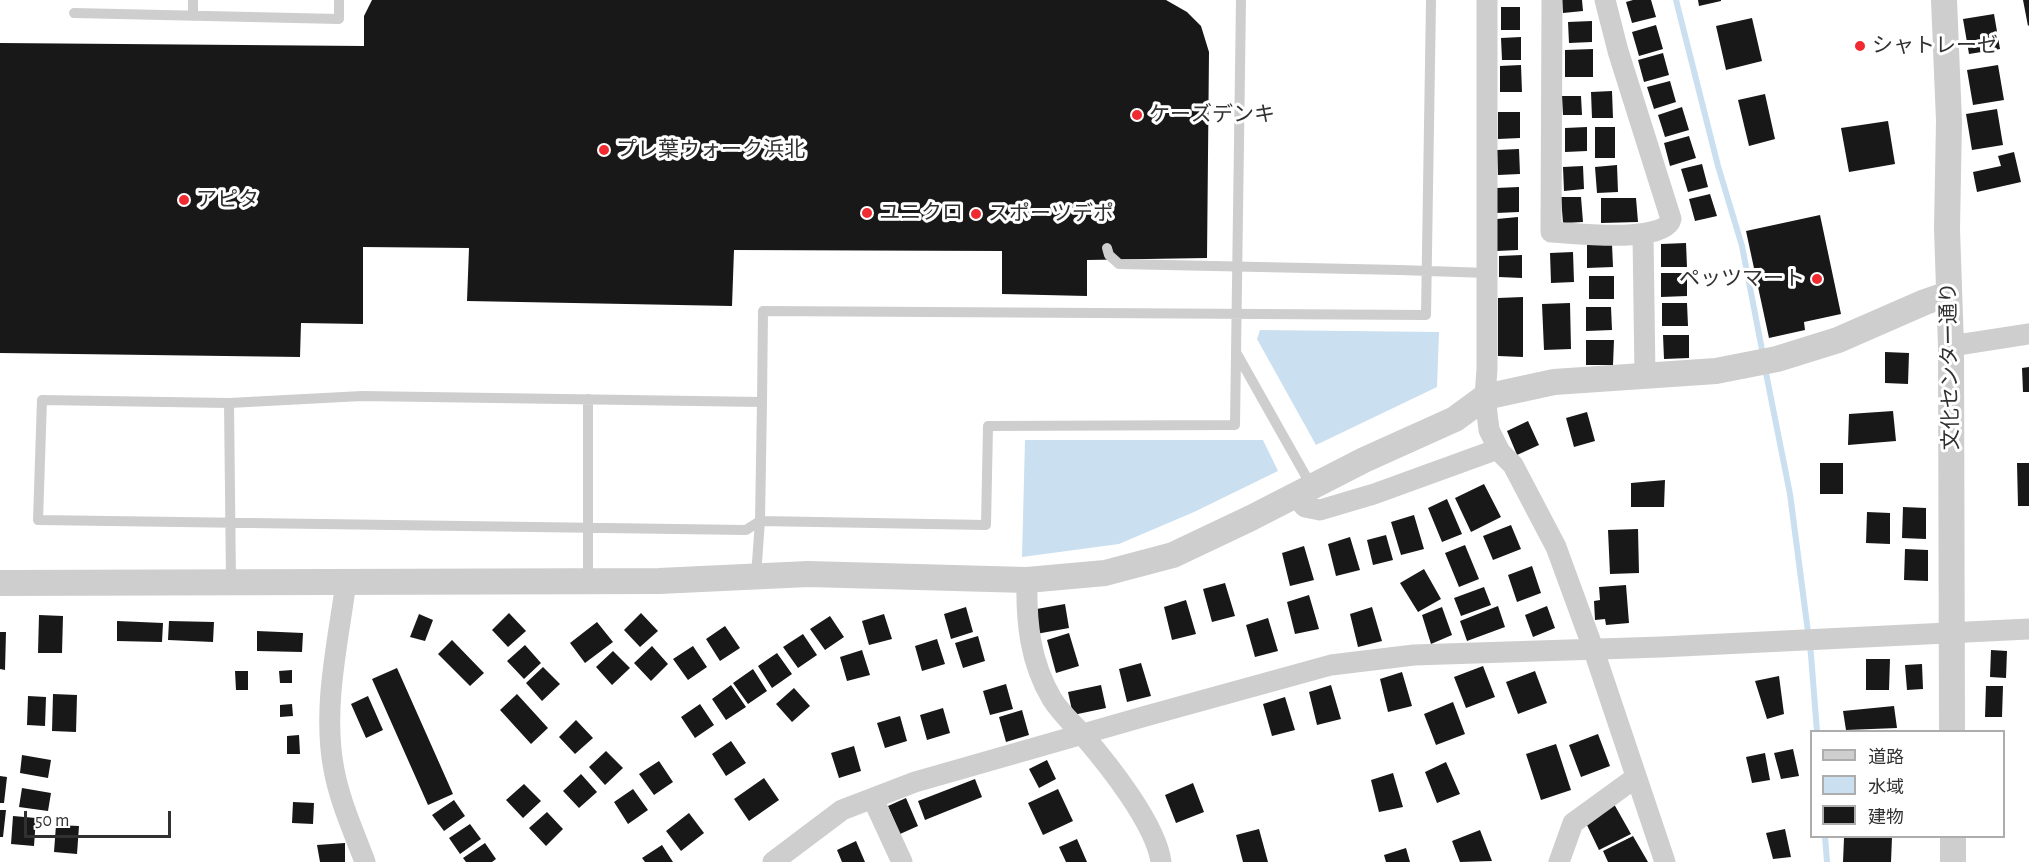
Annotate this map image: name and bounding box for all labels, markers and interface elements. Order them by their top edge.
place label: シャトレーゼ [1872,33,1998,59]
marker: シャトレーゼ [1853,39,1867,53]
place label: ケーズデンキ [1149,102,1275,128]
marker: ケーズデンキ [1130,108,1144,122]
place label: プレ葉ウォーク浜北 [616,137,805,163]
marker: プレ葉ウォーク浜北 [597,143,611,157]
place label: アピタ [196,187,259,213]
marker: アピタ [177,193,191,207]
place label: ユニクロ [879,200,963,226]
place label: スポーツデポ [988,201,1114,227]
marker: ユニクロ [860,206,874,220]
marker: スポーツデポ [969,207,983,221]
place label: ペッツマート [1679,266,1805,292]
marker: ペッツマート [1810,272,1824,286]
street label: 文化センター通り [1936,282,1964,450]
legend [1810,730,2005,838]
text: 道路 [1868,749,1904,767]
text: 水域 [1868,779,1904,797]
scale bar [27,799,174,837]
text: 建物 [1868,809,1904,827]
text: 50 m [35,812,69,830]

